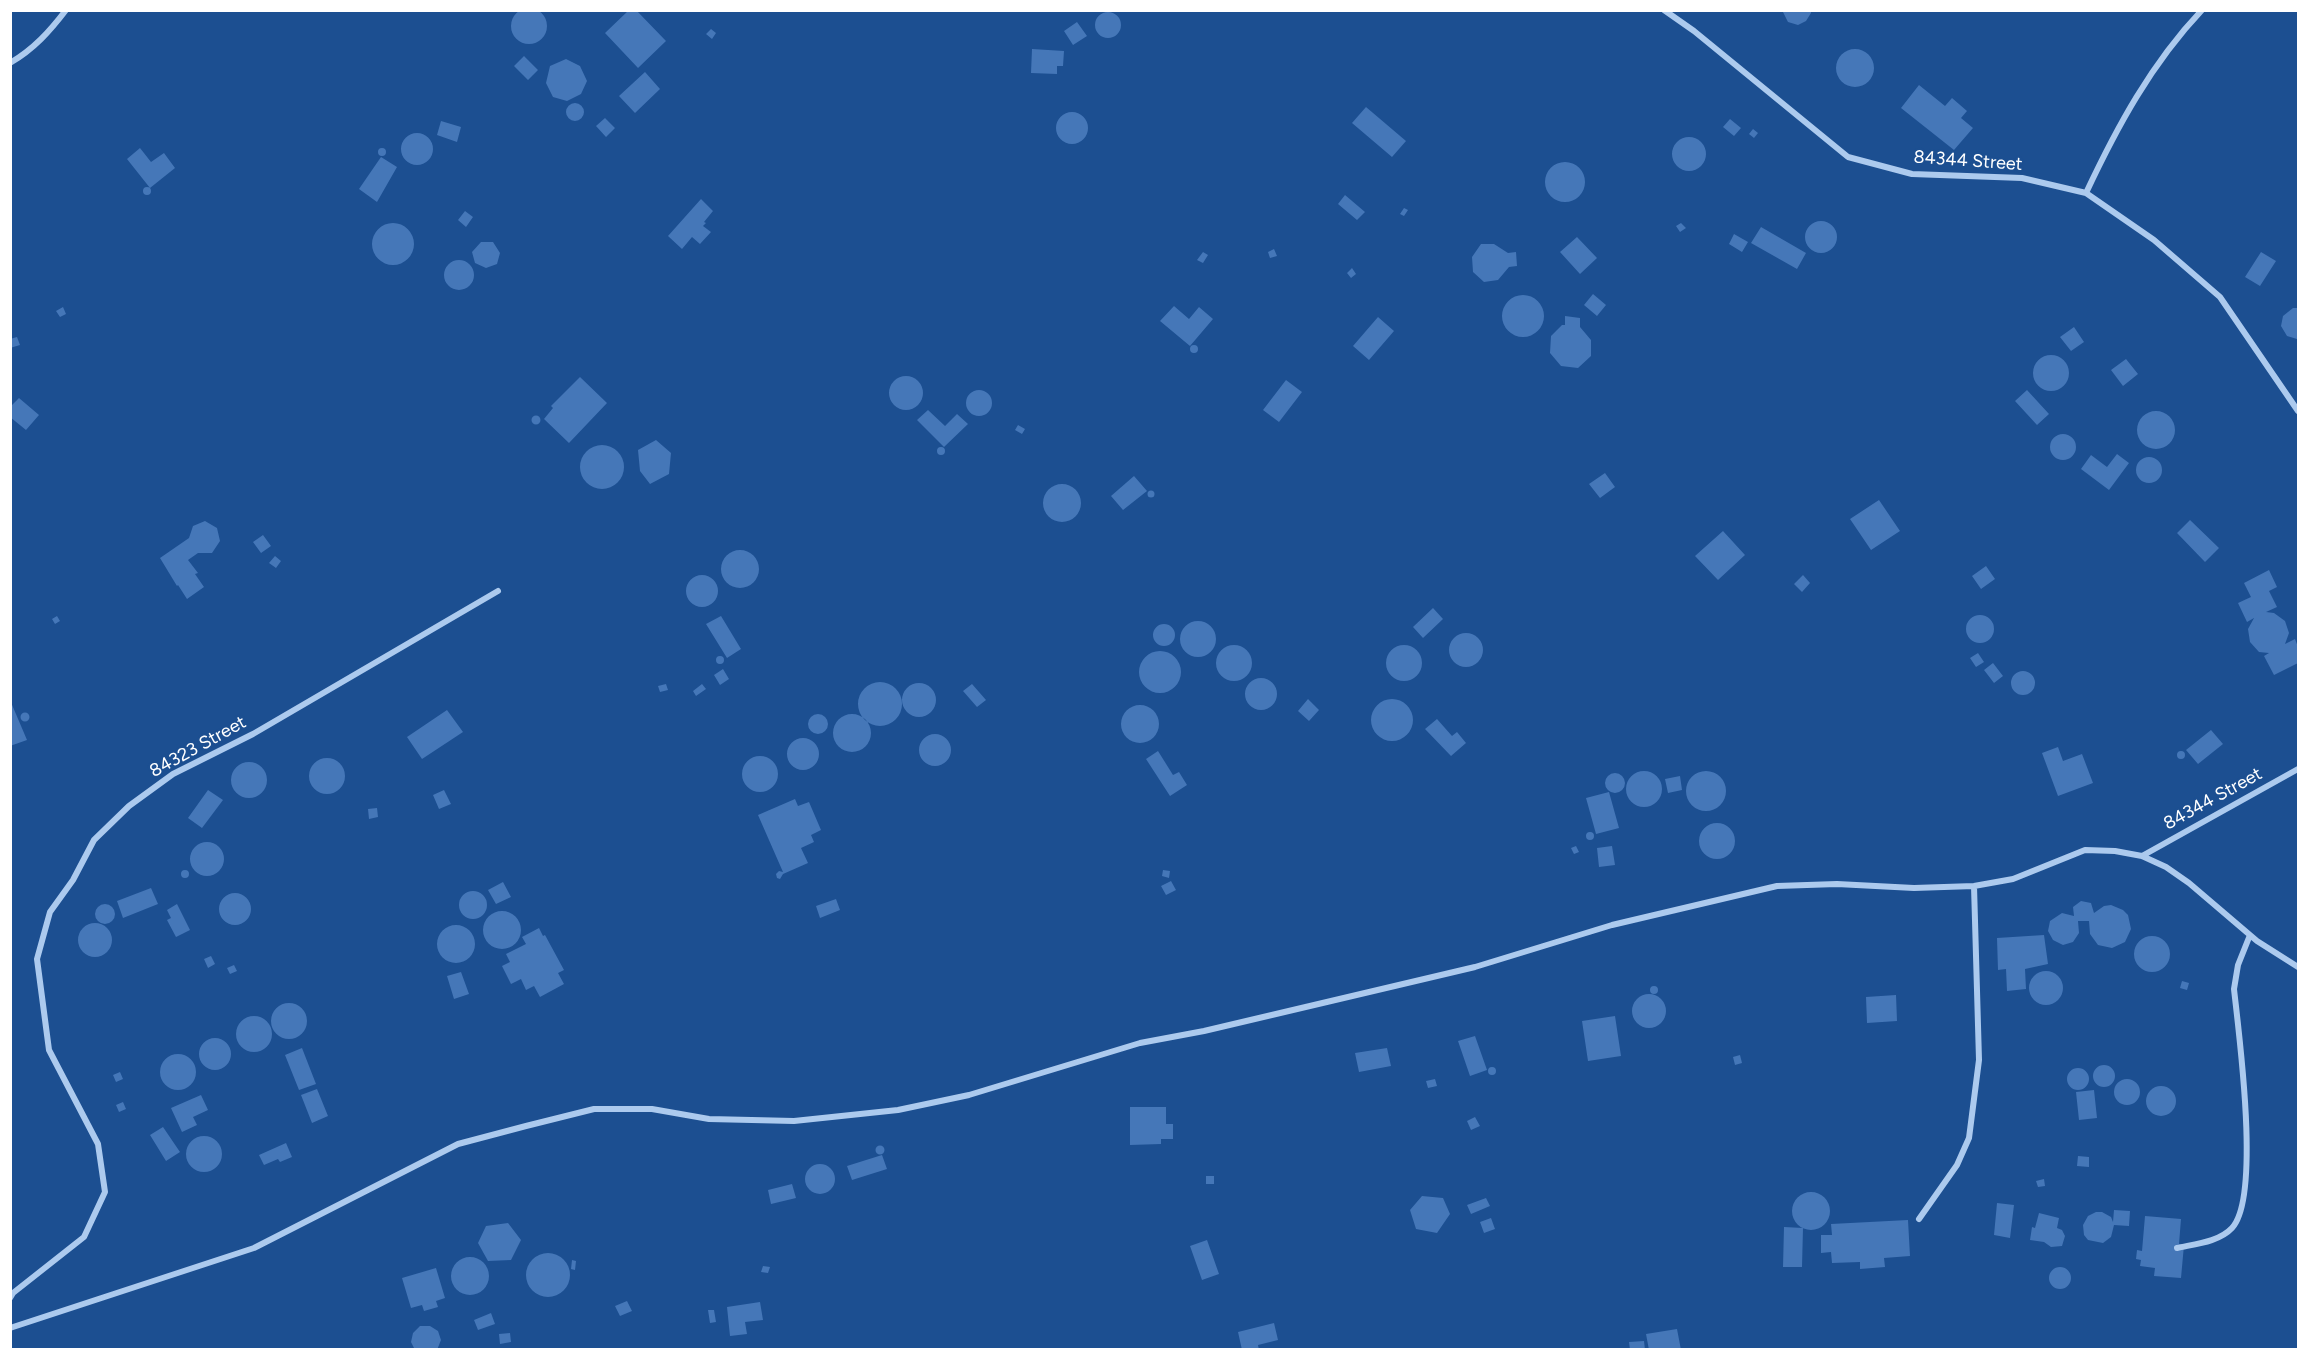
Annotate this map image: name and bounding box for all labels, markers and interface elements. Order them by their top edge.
street label: 84344 Street [1913,146,2023,176]
street label: 84323 Street [146,712,250,782]
street label: 84344 Street [2160,763,2266,835]

